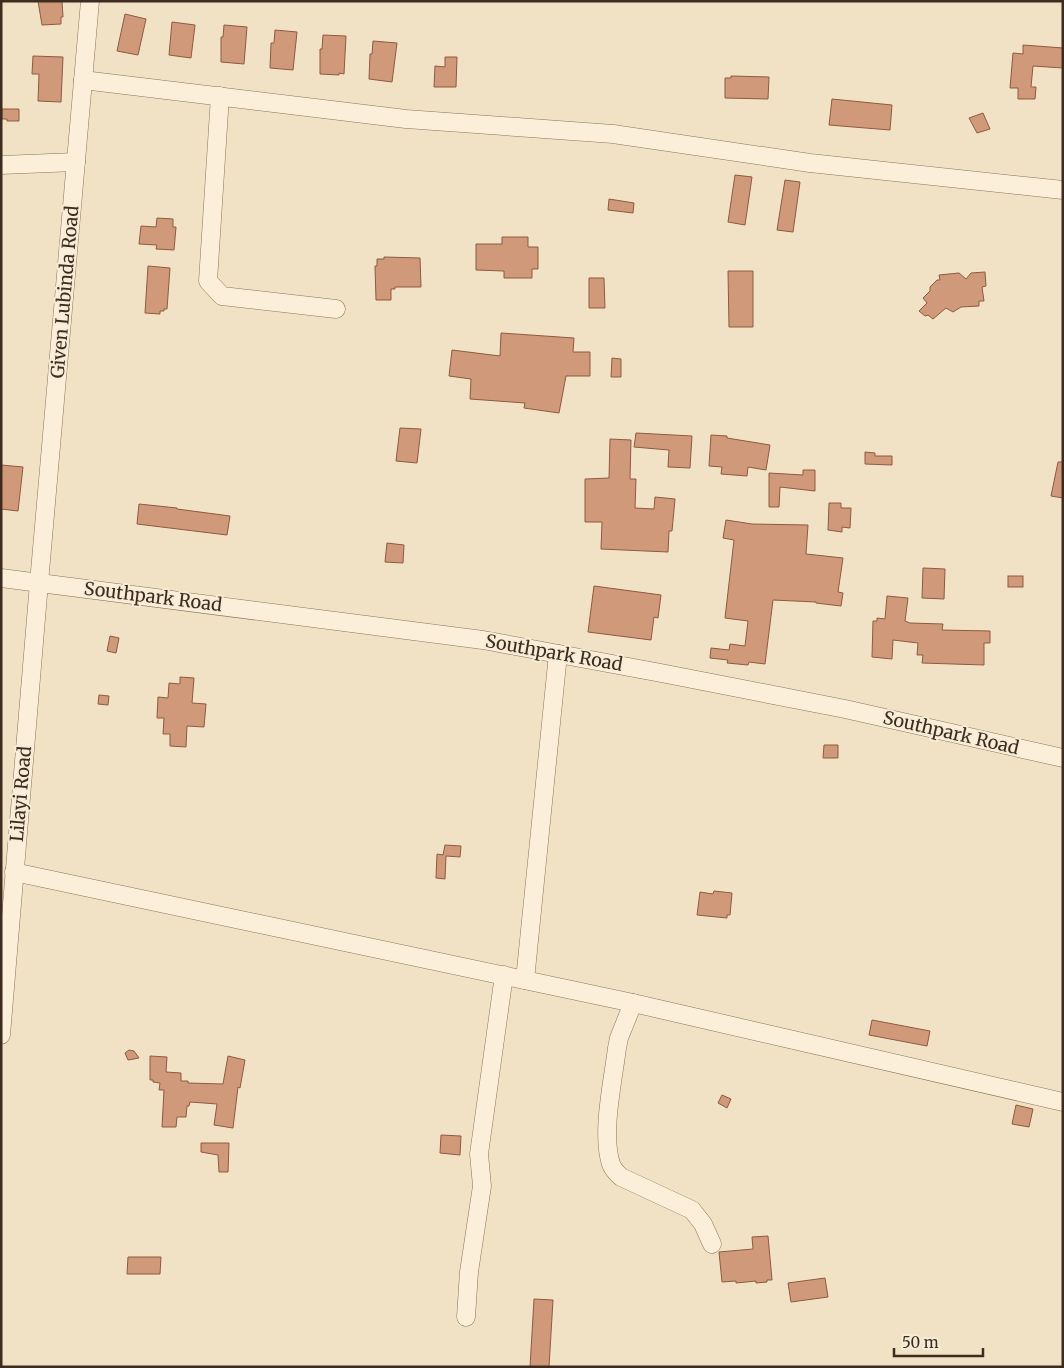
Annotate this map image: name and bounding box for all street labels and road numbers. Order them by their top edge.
street label: Given Lubinda Road [46,205,84,379]
street label: Southpark Road [83,577,224,616]
street label: Southpark Road [484,629,625,676]
street label: Southpark Road [881,706,1022,759]
street label: Lilayi Road [5,745,36,843]

